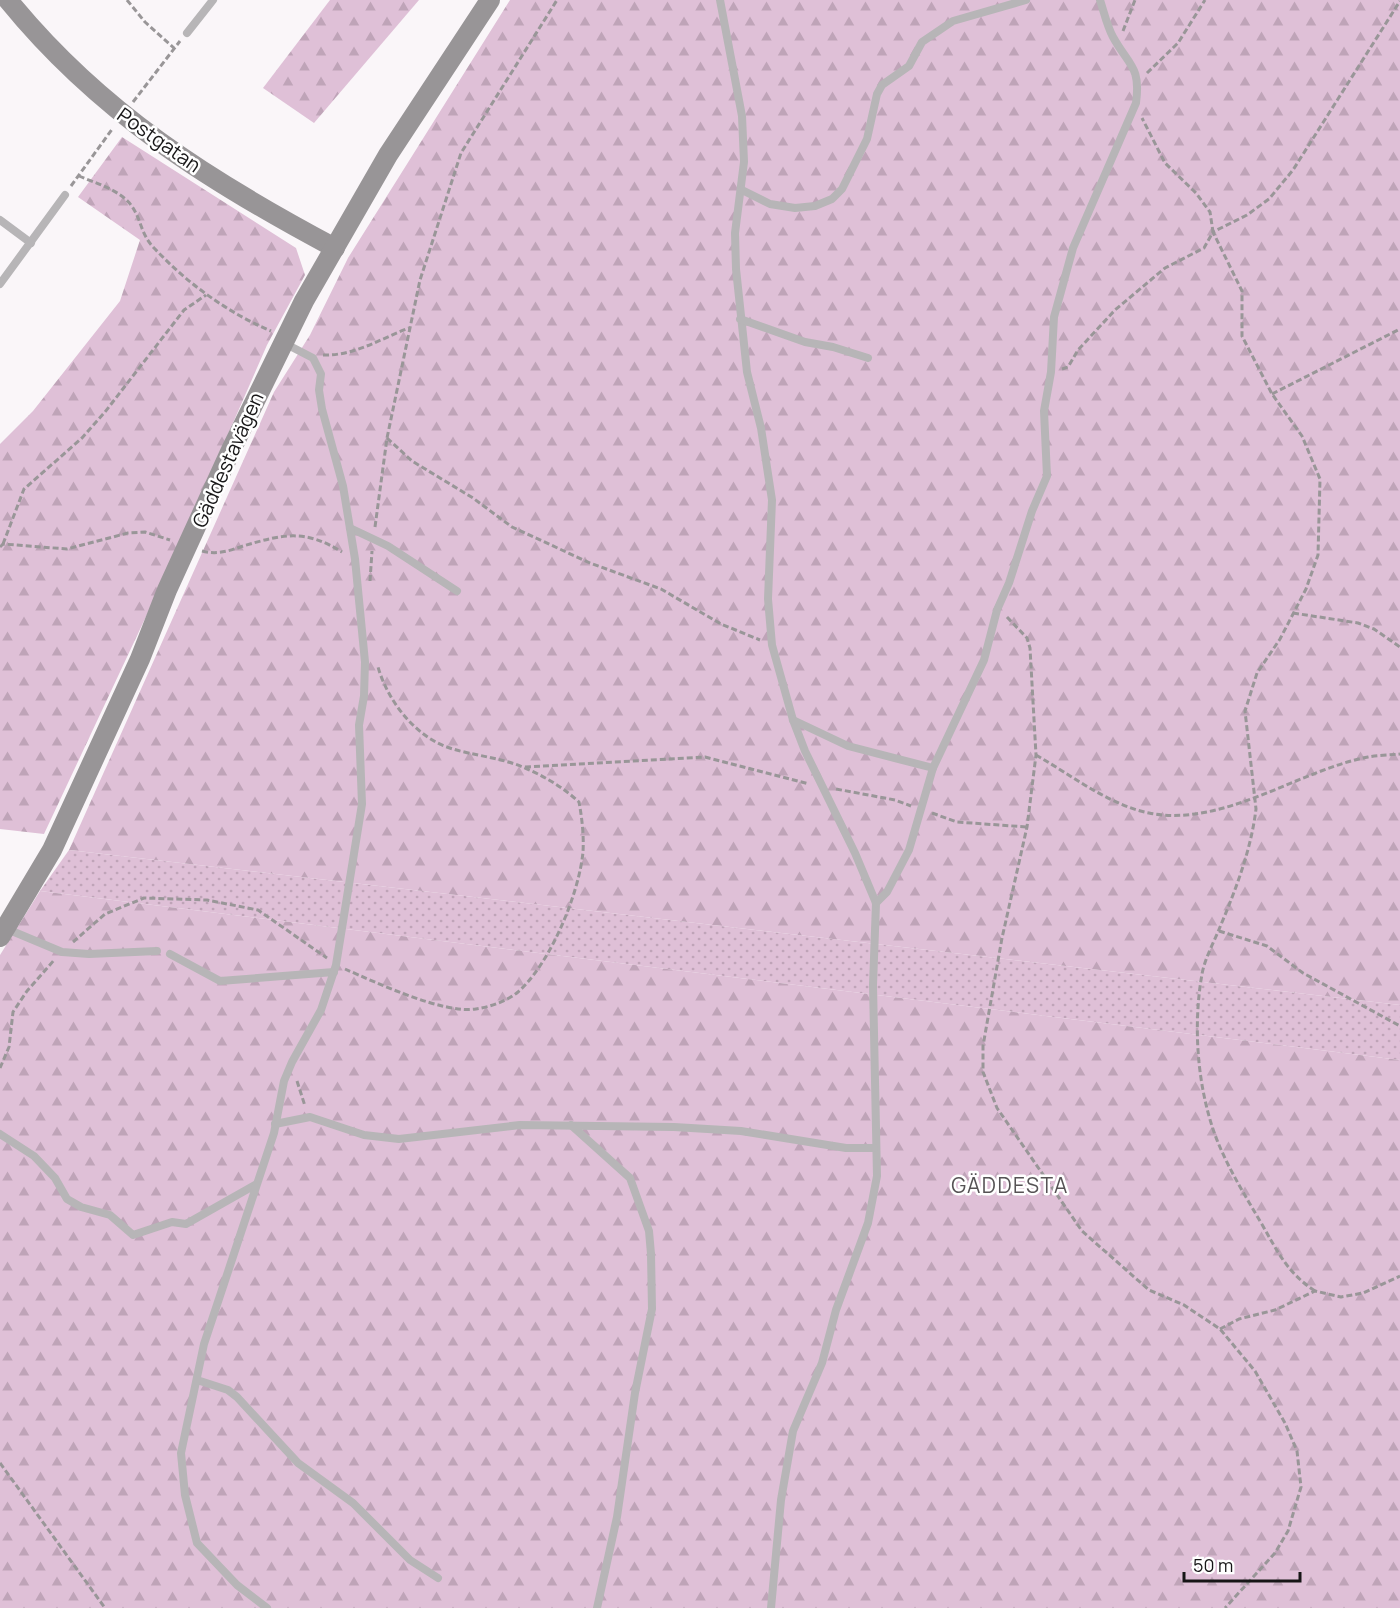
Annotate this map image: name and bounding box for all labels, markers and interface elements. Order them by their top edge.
street label: Postgatan [112,101,206,178]
street label: Gäddestavägen [186,388,269,532]
district label: GÄDDESTA [951,1171,1069,1199]
scale bar [1184,1545,1300,1583]
text: 50 m [1193,1553,1233,1577]

